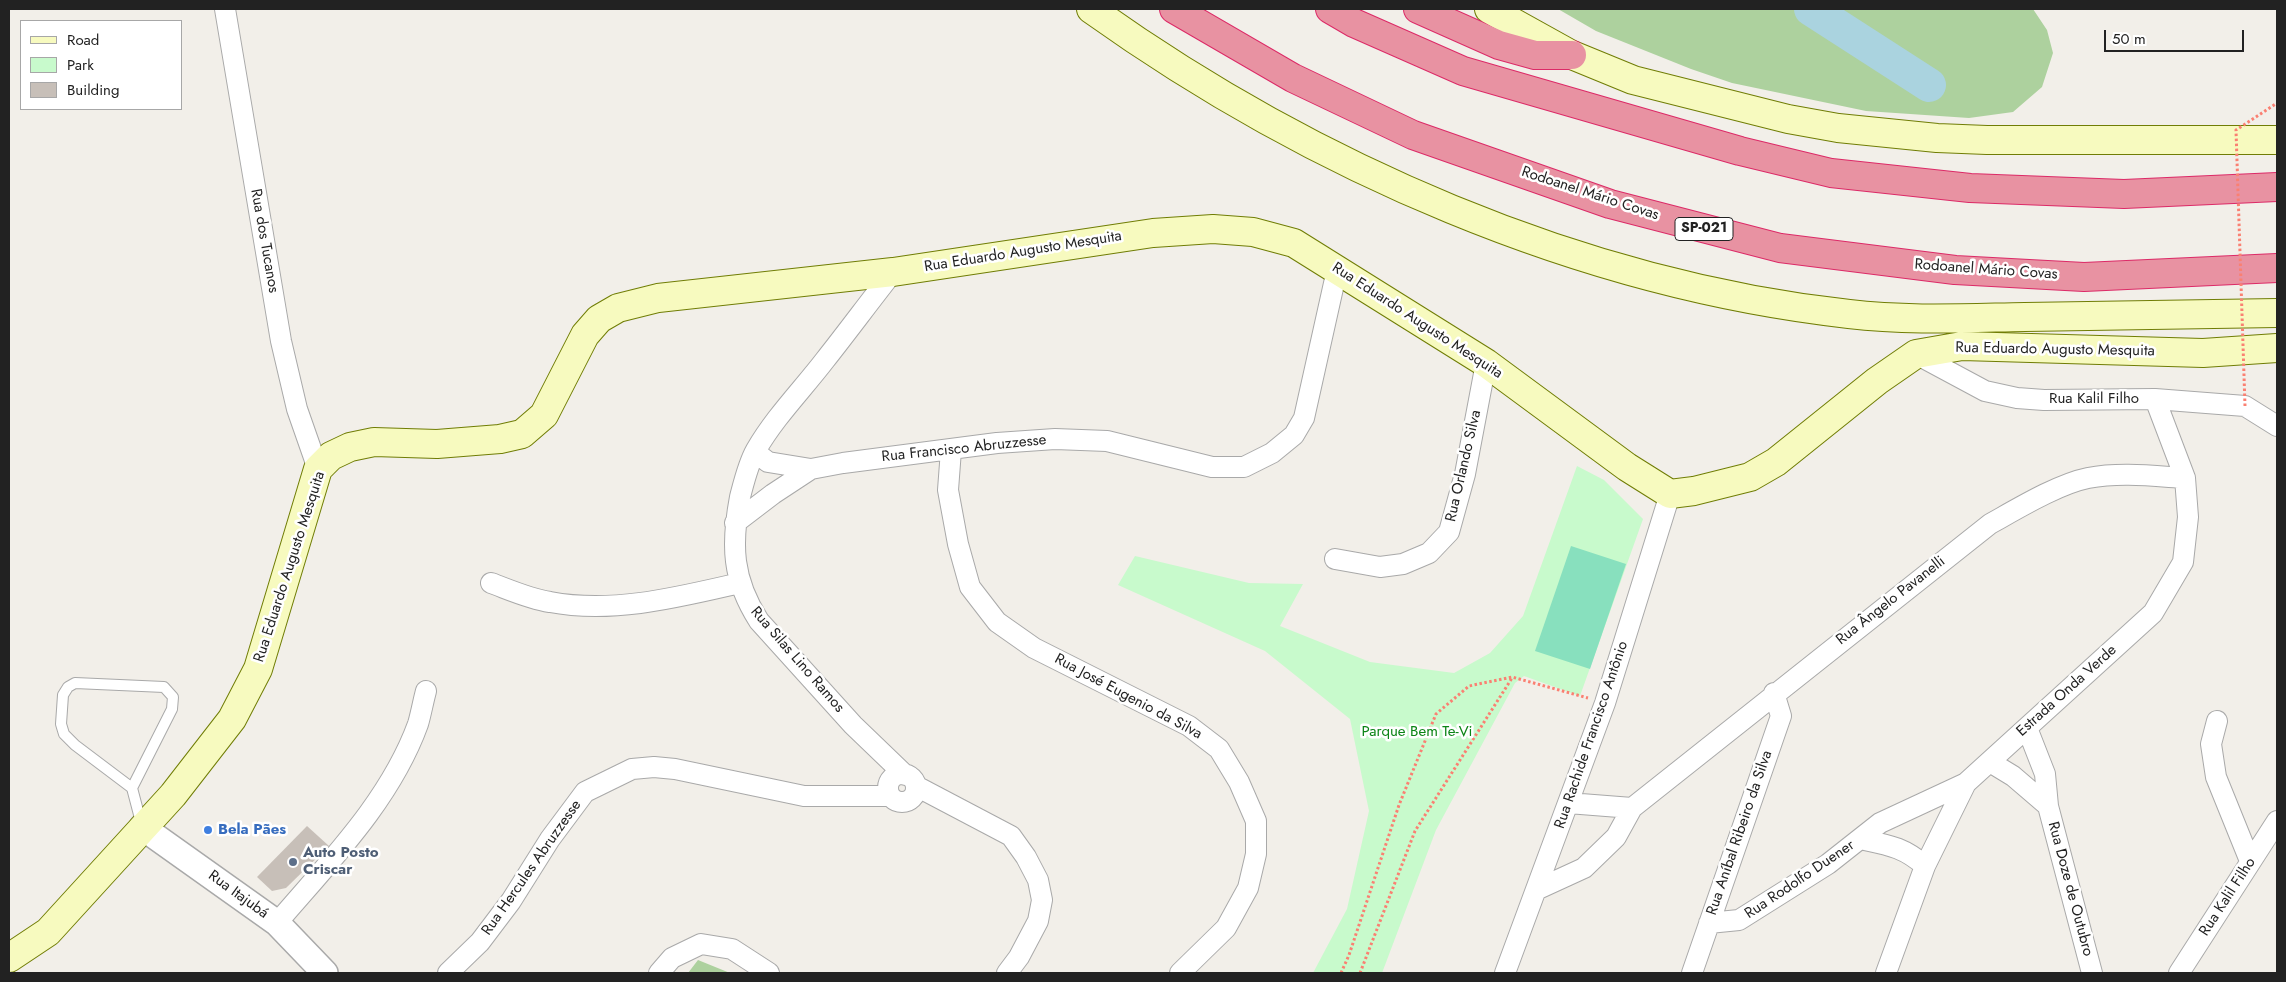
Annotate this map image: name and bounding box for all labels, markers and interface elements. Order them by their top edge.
legend [20,20,182,110]
scale bar [2106,20,2246,52]
text: 50 m [2112,28,2146,50]
text: Road [67,29,99,51]
text: Park [67,54,94,76]
text: Building [67,79,119,101]
street label: Rodoanel Mário Covas [1519,163,1661,225]
street label: Rua dos Tucanos [246,188,282,294]
road number: SP-021 [1675,218,1733,240]
street label: Rua Eduardo Augusto Mesquita [923,228,1123,276]
street label: Rodoanel Mário Covas [1914,256,2058,284]
street label: Rua Eduardo Augusto Mesquita [1328,259,1506,383]
street label: Rua Eduardo Augusto Mesquita [1955,339,2155,361]
street label: Rua Kalil Filho [2049,390,2139,408]
street label: Rua Orlando Silva [1442,408,1486,524]
street label: Rua Francisco Abruzzesse [881,431,1047,467]
street label: Rua Eduardo Augusto Mesquita [251,469,329,665]
street label: Rua Ângelo Pavanelli [1833,553,1949,649]
street label: Rua Silas Lino Ramos [746,603,848,717]
street label: Rua Rachide Francisco Antônio [1551,639,1633,831]
street label: Estrada Onda Verde [2013,641,2121,741]
street label: Rua José Eugenio da Silva [1051,650,1205,744]
park label: Parque Bem Te-Vi [1362,723,1472,741]
street label: Rua Aníbal Ribeiro da Silva [1703,748,1777,918]
street label: Rua Hercules Abruzzesse [478,797,586,939]
street label: Rua Doze de Outubro [2043,820,2097,958]
place label: Bela Pães [218,821,286,839]
marker: Bela Pães [202,824,214,836]
street label: Rua Rodolfo Duener [1742,837,1858,923]
place label: Auto Posto Criscar [303,844,379,879]
street label: Rua Kalil Filho [2196,854,2260,940]
marker: Auto Posto Criscar [287,856,299,868]
street label: Rua Itajubá [204,867,272,923]

